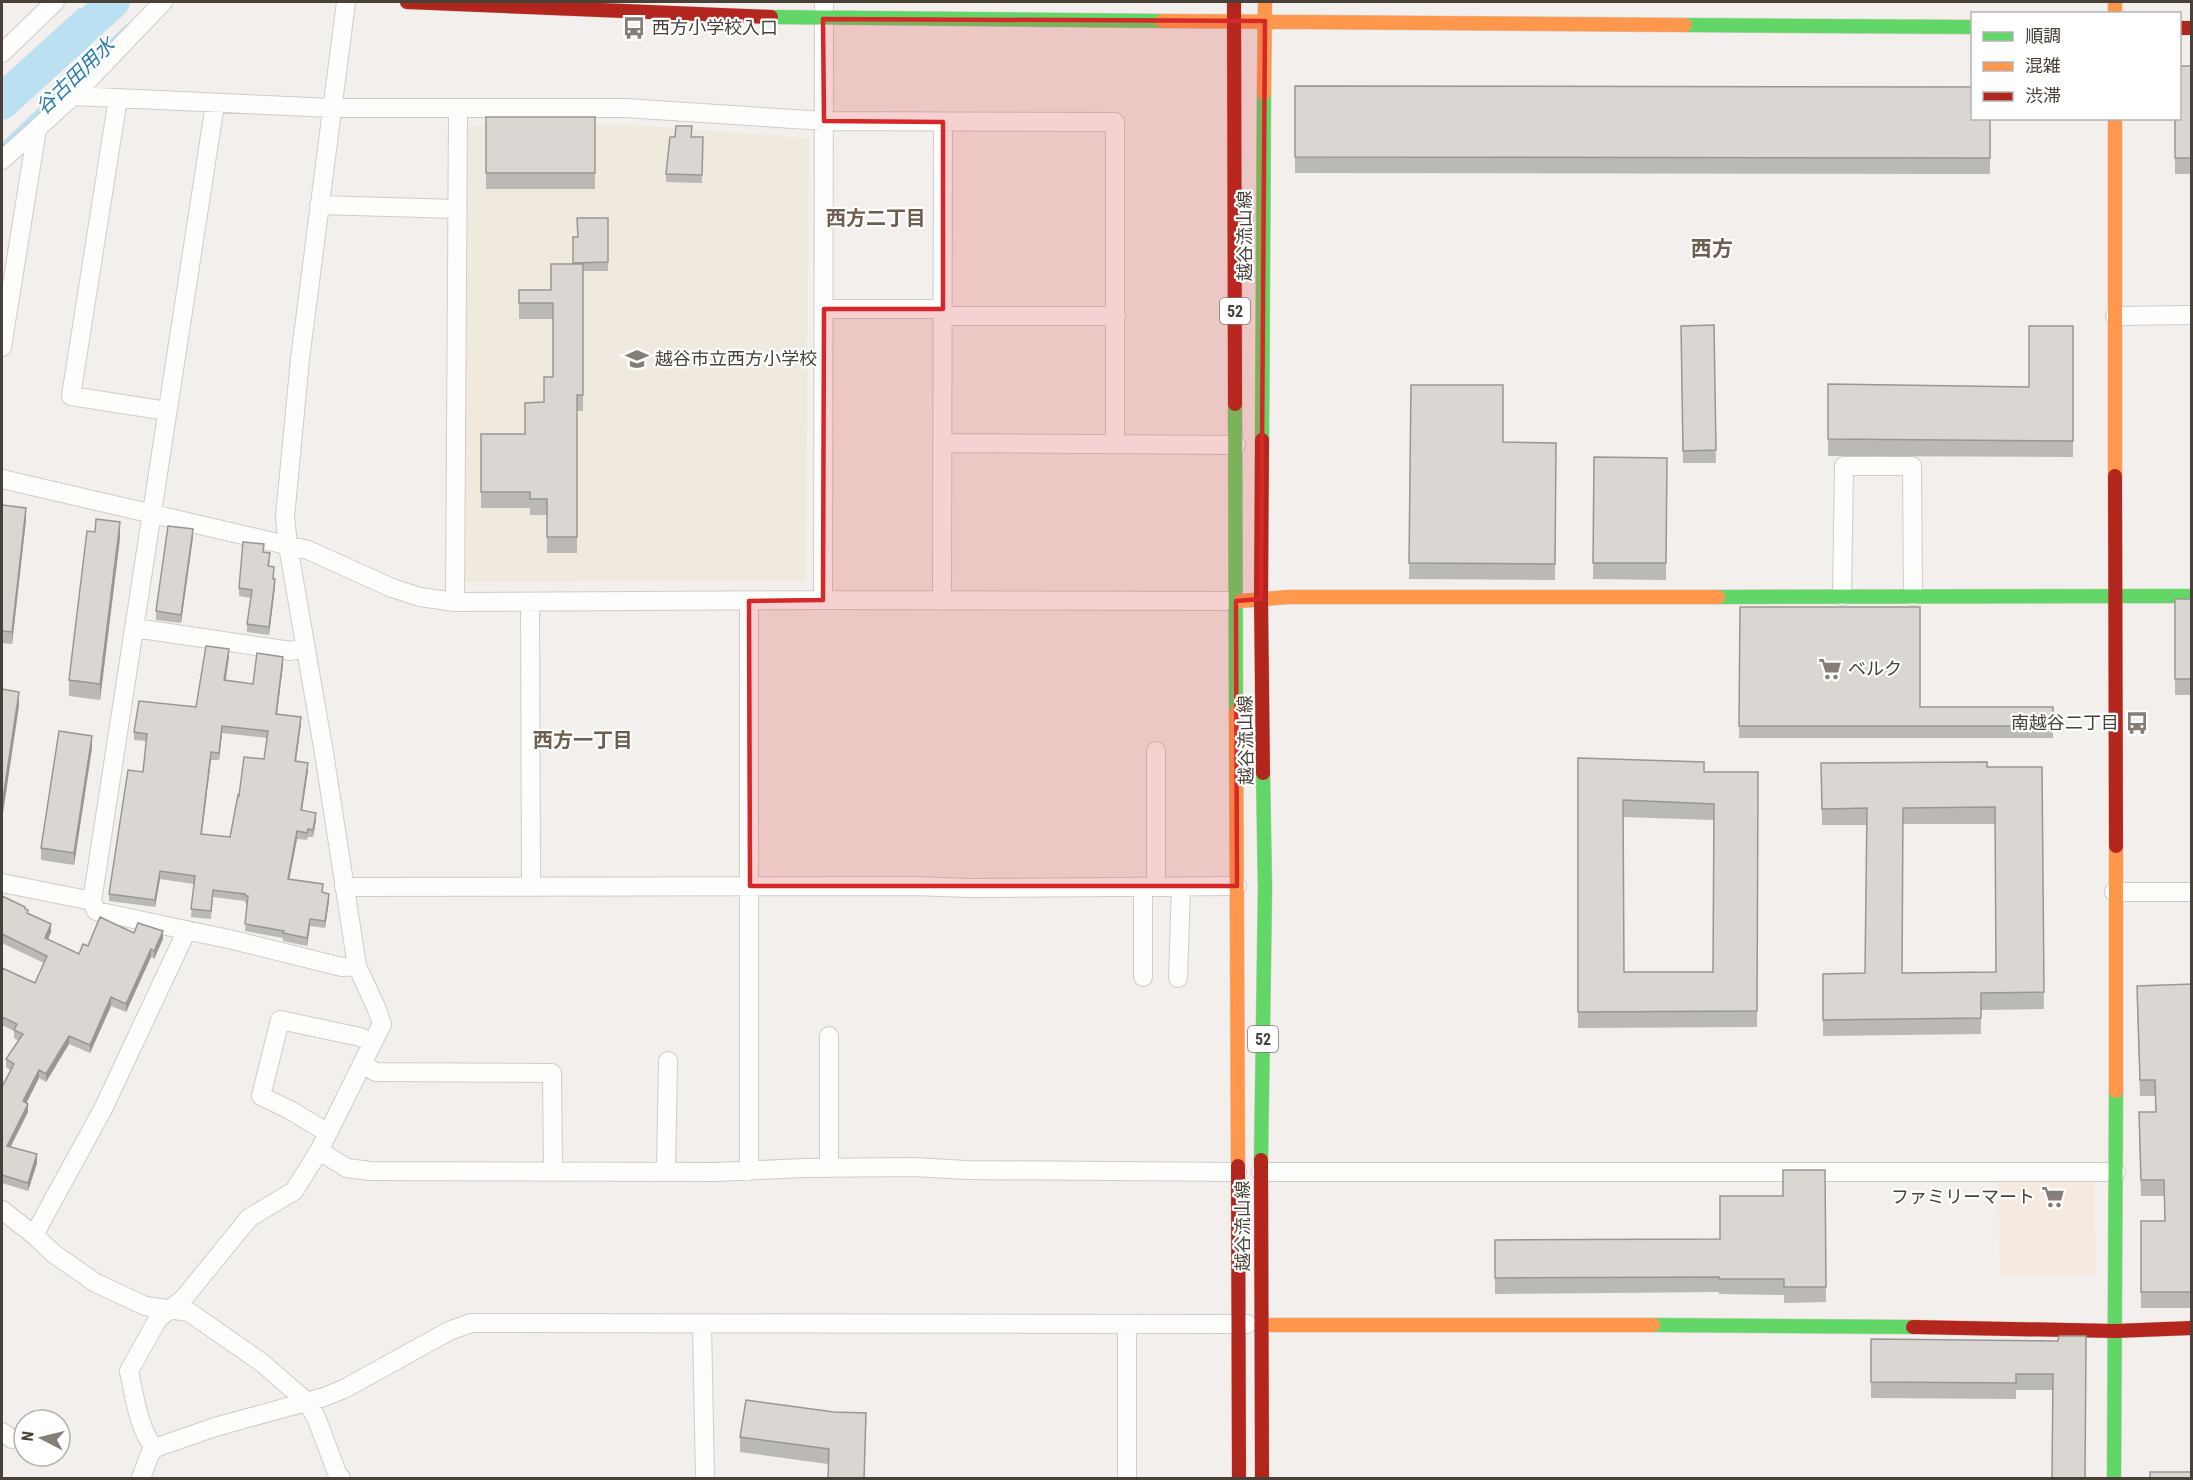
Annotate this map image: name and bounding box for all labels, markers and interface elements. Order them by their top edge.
legend [1971,12,2181,120]
bus stop icon: 西方小学校入口 [621,15,647,41]
place label: 西方小学校入口 [652,17,778,38]
text: 順調 [2025,25,2061,46]
water label: 谷古田用水 [31,31,121,119]
text: 混雑 [2025,55,2061,76]
text: 渋滞 [2025,85,2061,106]
street label: 越谷流山線 [1234,191,1255,281]
district label: 西方二丁目 [826,206,926,230]
district label: 西方 [1691,237,1733,261]
road number: 52 [1220,298,1250,324]
school or university icon: 越谷市立西方小学校 [624,346,650,372]
place label: 越谷市立西方小学校 [655,348,817,369]
supermarket icon: ベルク [1817,656,1843,682]
place label: ベルク [1848,658,1902,679]
street label: 越谷流山線 [1234,695,1257,785]
bus stop icon: 南越谷二丁目 [2124,710,2150,736]
place label: 南越谷二丁目 [2011,712,2119,733]
district label: 西方一丁目 [533,728,633,752]
road number: 52 [1248,1026,1278,1052]
street label: 越谷流山線 [1232,1181,1253,1271]
supermarket icon: ファミリーマート [2040,1184,2066,1210]
place label: ファミリーマート [1891,1186,2035,1207]
north arrow [12,1408,72,1468]
text: N [18,1430,38,1442]

